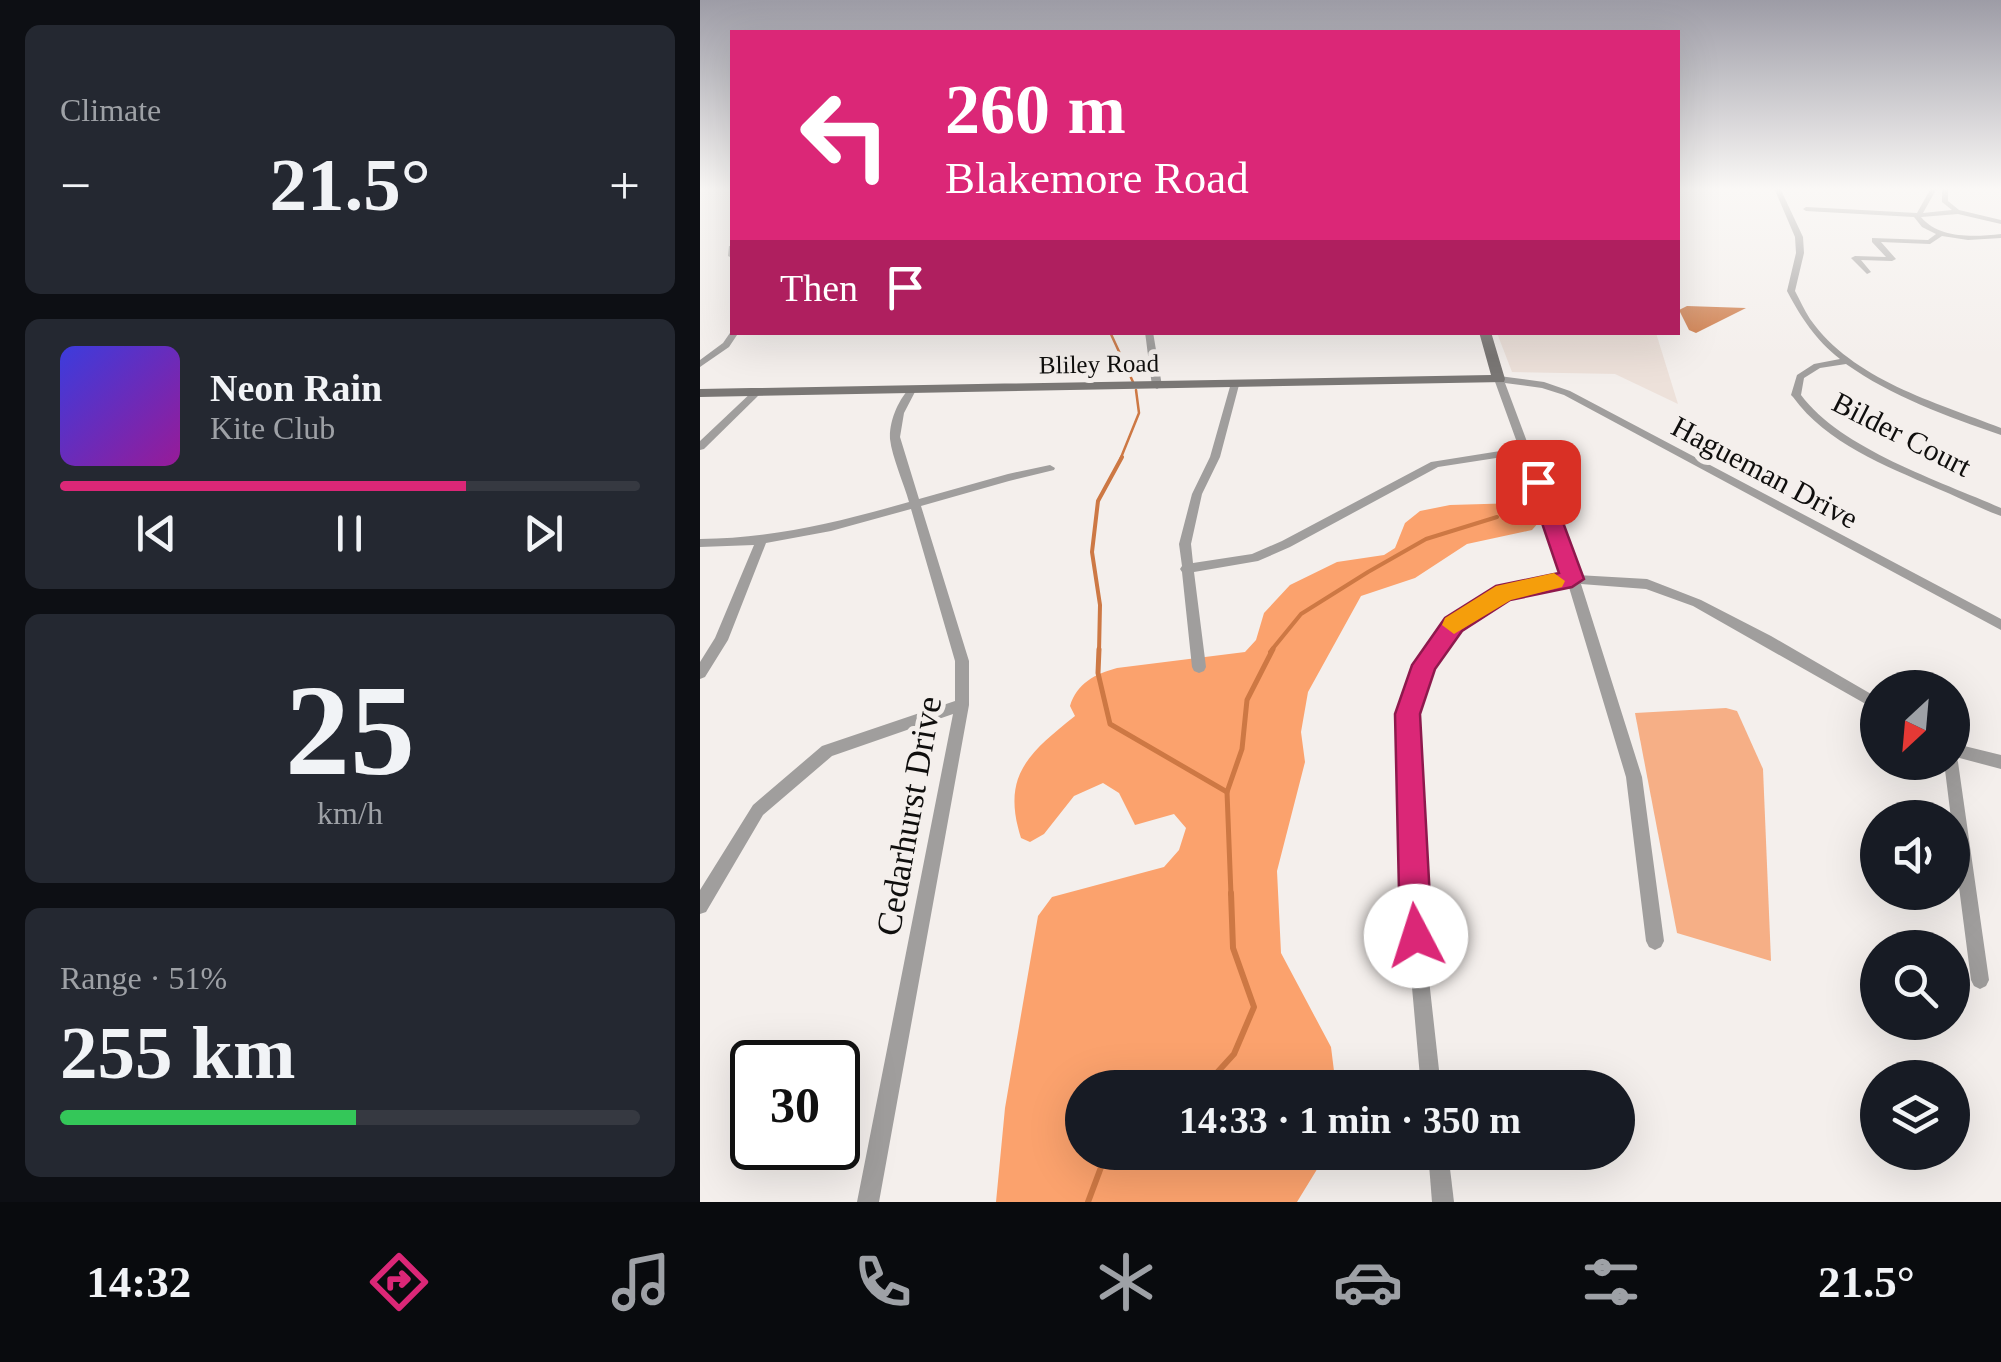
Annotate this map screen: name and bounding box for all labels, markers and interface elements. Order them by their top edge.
icon: left [780,70,910,200]
text: 260 m [945,71,1126,148]
text: Climate [60,92,161,128]
text: 21.5° [269,143,431,226]
text: Blakemore Road [945,153,1249,203]
text: − [60,155,91,216]
text: + [609,155,640,216]
icon: arrive [878,260,933,315]
text: Then [780,267,858,309]
street label: Bliley Road [1039,349,1160,379]
text: Neon Rain [210,367,382,409]
street label: Bilder Court [1827,385,1977,483]
street label: Hagueman Drive [1666,409,1864,535]
text: Kite Club [210,410,335,446]
pin [1496,440,1581,525]
icon: arrive [1511,455,1566,510]
icon: previous [129,506,184,561]
icon: pause [322,506,377,561]
icon: next [516,506,571,561]
text: 25 [285,658,415,802]
north arrow [1860,670,1970,780]
map controls [1860,670,1970,1170]
street label: Cedarhurst Drive [869,693,949,939]
text: km/h [317,795,383,831]
button: sound [1860,800,1970,910]
position arrow [1364,884,1468,988]
button: search [1860,930,1970,1040]
text: Range · 51% [60,960,227,996]
text: 255 km [60,1011,295,1094]
speed limit sign: 30 [730,1040,860,1170]
button: layers [1860,1060,1970,1170]
text: 14:33 · 1 min · 350 m [1179,1099,1521,1141]
icon: directions [364,1247,434,1317]
icon: music [606,1247,676,1317]
icon: phone [848,1247,918,1317]
icon: climate [1091,1247,1161,1317]
icon: car [1333,1247,1403,1317]
icon: filters [1576,1247,1646,1317]
text: 14:32 [86,1257,191,1307]
text: 21.5° [1818,1257,1915,1307]

